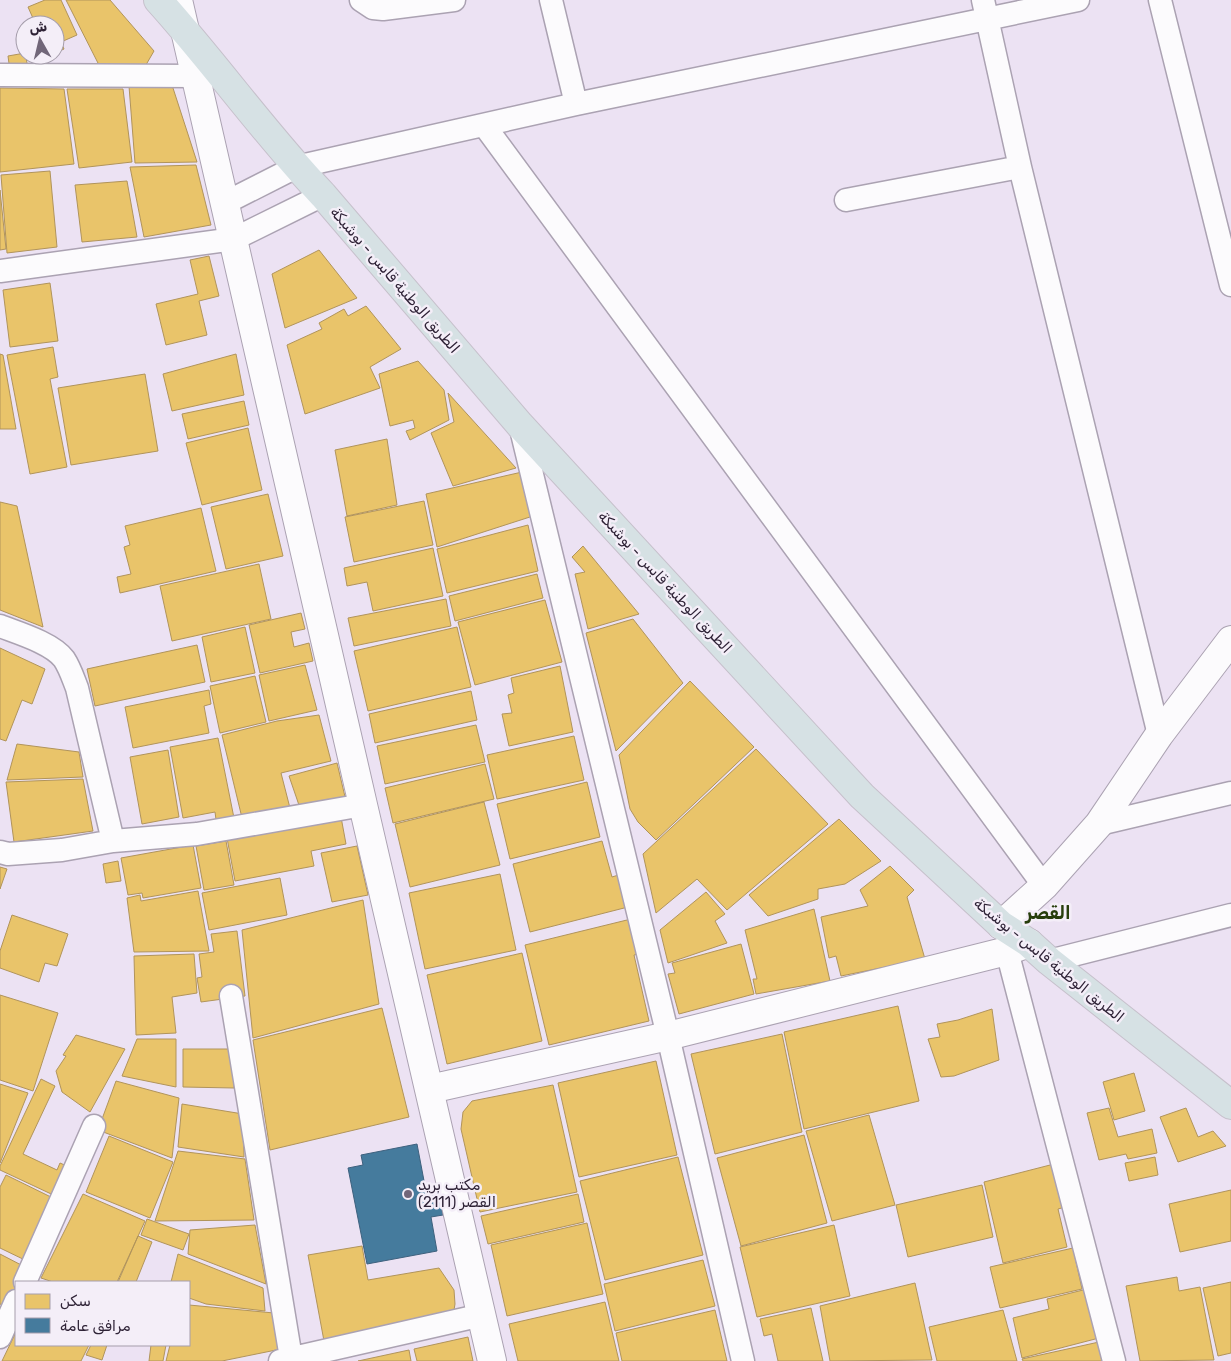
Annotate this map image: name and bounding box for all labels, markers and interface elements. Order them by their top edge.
north arrow [15,15,65,65]
text: ش [28,18,48,37]
street label: الطريق الوطنية قابس - بوشبكة [327,203,463,357]
street label: الطريق الوطنية قابس - بوشبكة [594,507,736,657]
street label: الطريق الوطنية قابس - بوشبكة [970,894,1128,1026]
district label: القصر [1024,902,1071,924]
place label: مكتب بريد القصر (2111) [418,1176,496,1211]
marker: مكتب بريد القصر (2111) [402,1188,414,1200]
legend [15,1281,190,1346]
text: سكن [60,1292,91,1310]
text: مرافق عامة [60,1317,131,1335]

